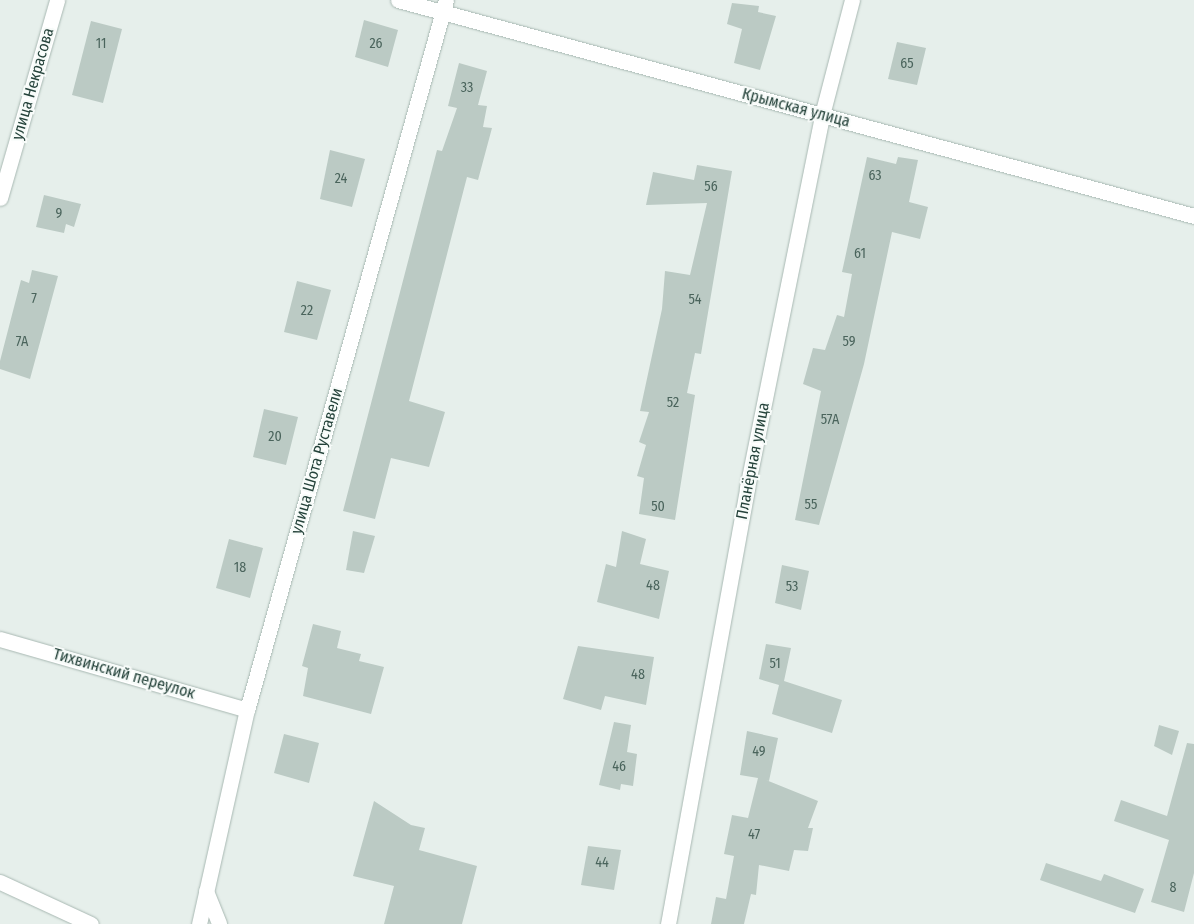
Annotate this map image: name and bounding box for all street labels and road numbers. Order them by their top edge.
street label: улица Некрасова [8,26,58,142]
street label: Крымская улица [740,84,852,132]
street label: улица Шота Руставели [287,386,347,536]
street label: Планёрная улица [732,401,774,521]
street label: Тихвинский переулок [51,645,197,703]

